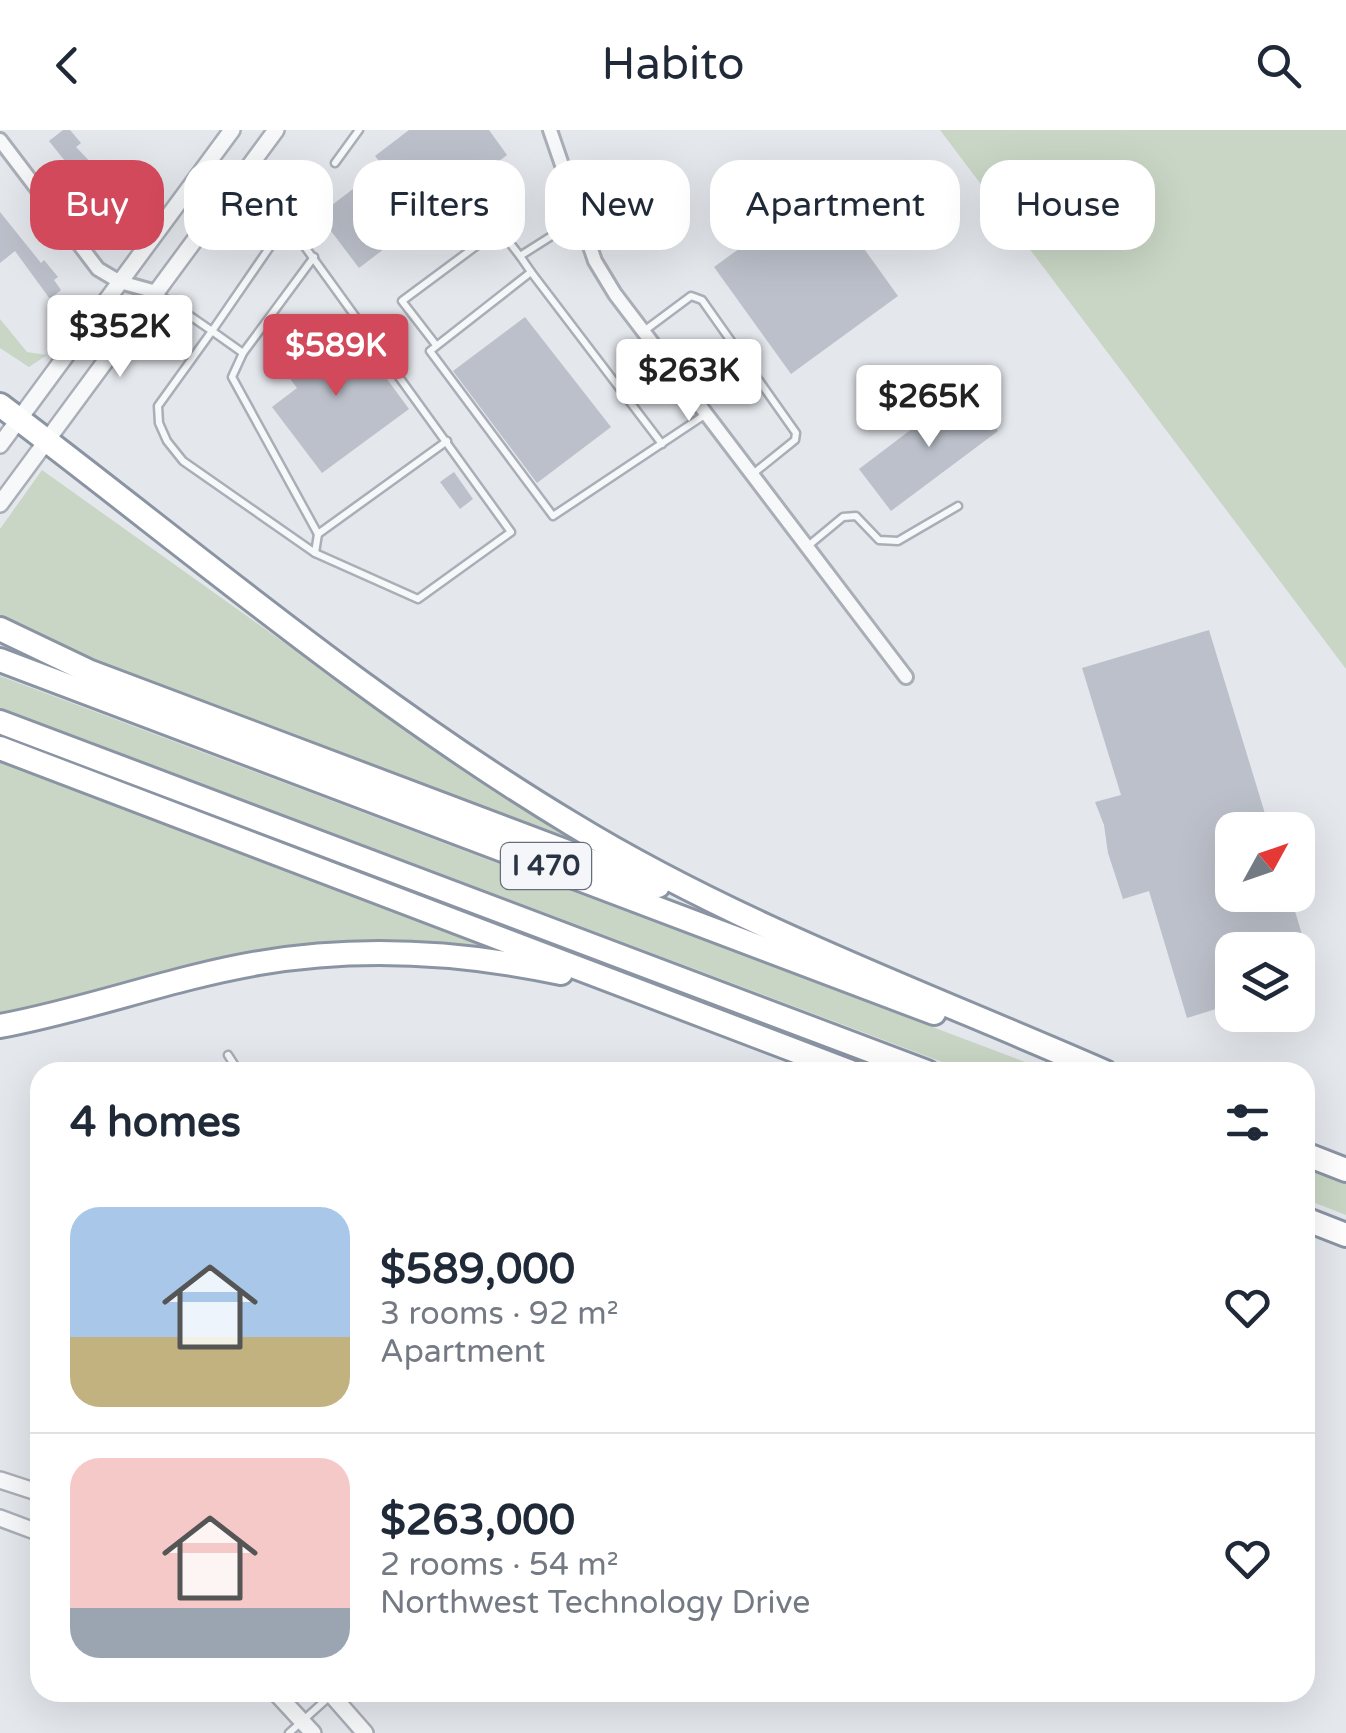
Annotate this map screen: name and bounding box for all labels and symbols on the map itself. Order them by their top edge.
pin: $352K [50,295,190,380]
pin: $589K [266,314,406,399]
pin: $263K [619,339,759,424]
pin: $265K [859,365,999,450]
north arrow [1215,812,1315,912]
road number: I 470 [501,843,591,889]

